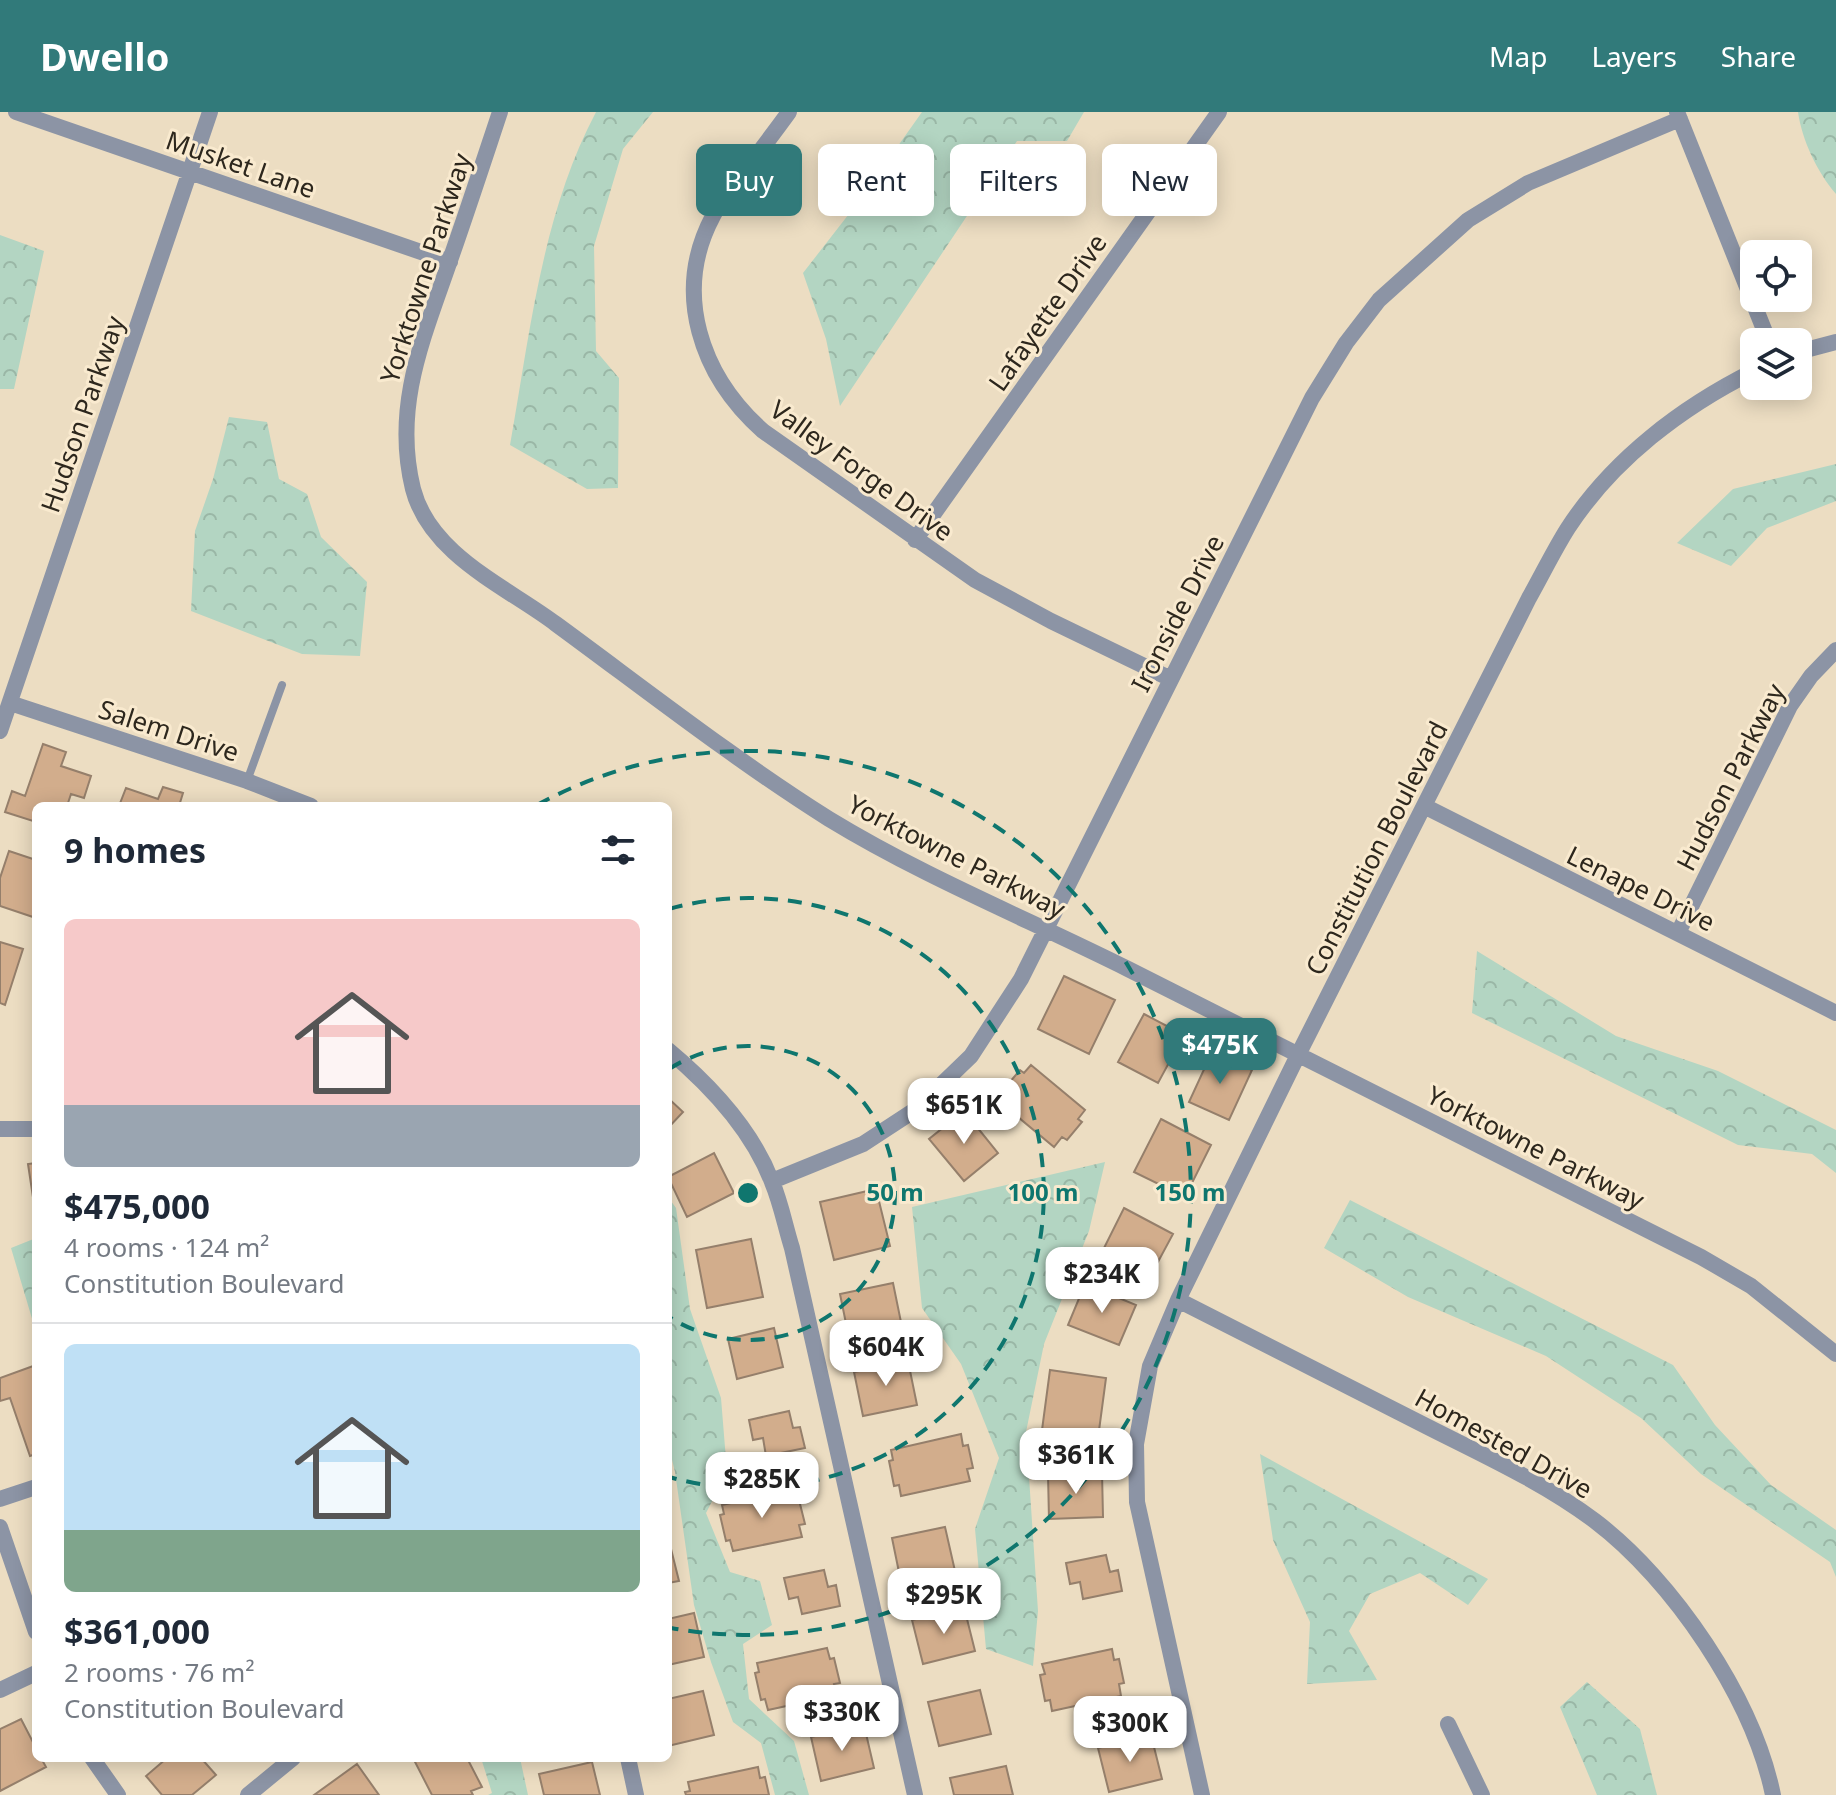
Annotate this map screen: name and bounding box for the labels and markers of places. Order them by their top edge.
pin: $475K [1164,1018,1276,1086]
pin: $651K [908,1078,1020,1146]
centre of rings [734,1179,762,1207]
pin: $234K [1046,1247,1158,1315]
pin: $604K [830,1320,942,1388]
pin: $361K [1020,1428,1132,1496]
pin: $285K [706,1452,818,1520]
pin: $295K [888,1568,1000,1636]
pin: $330K [786,1685,898,1753]
pin: $300K [1074,1696,1186,1764]

